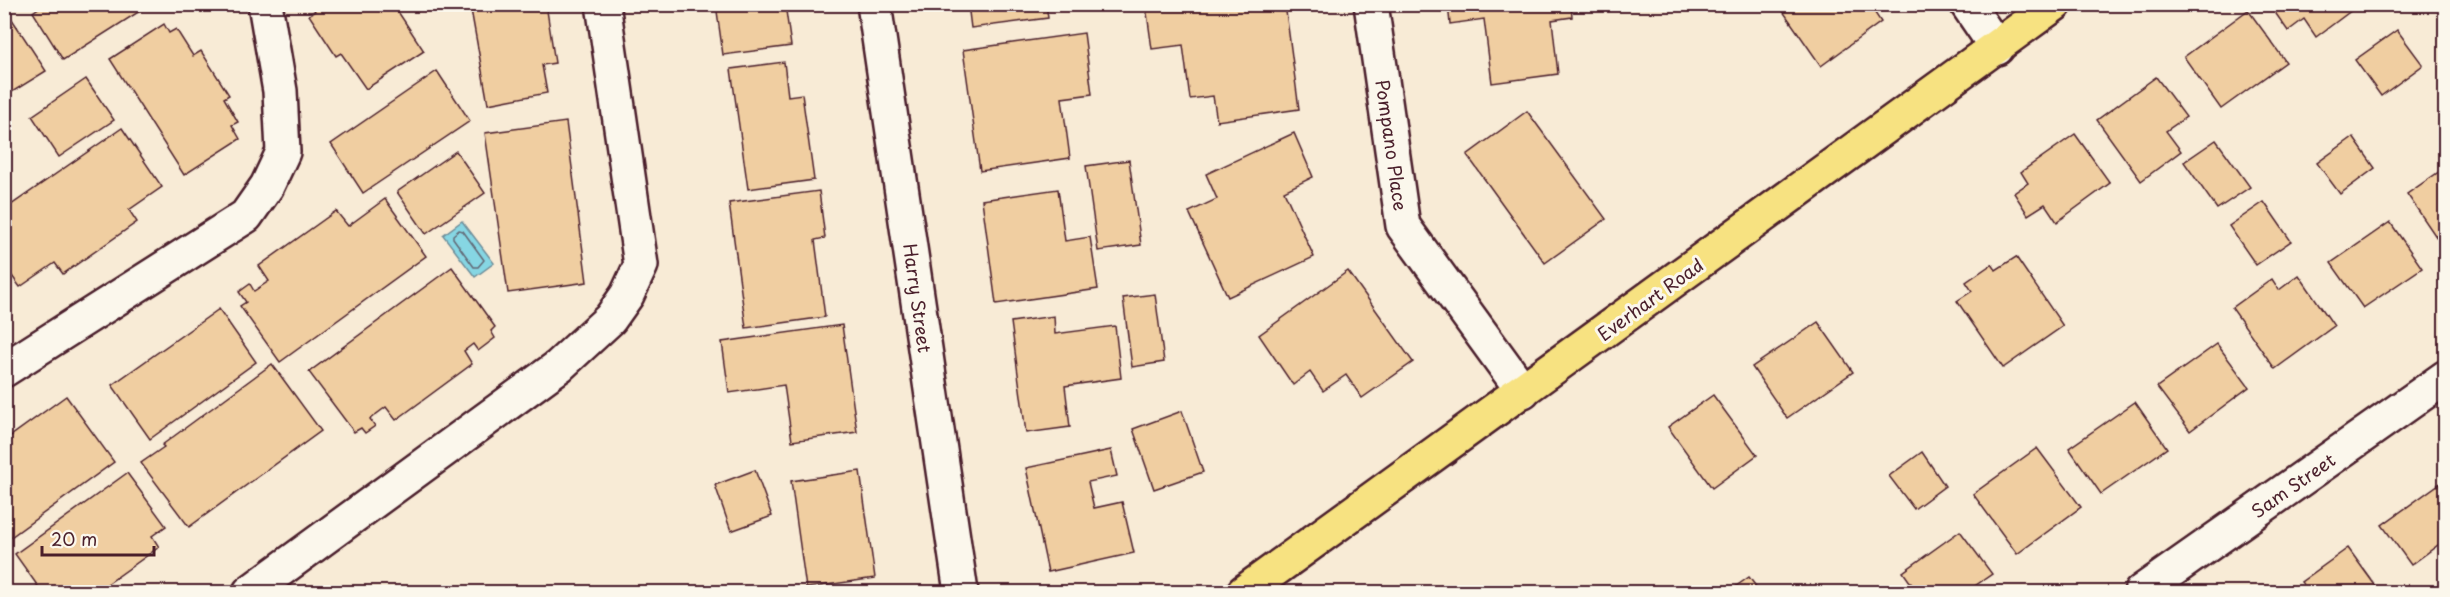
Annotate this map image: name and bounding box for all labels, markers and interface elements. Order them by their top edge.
street label: Pompano Place [1369,78,1415,212]
street label: Harry Street [897,242,939,354]
street label: Everhart Road [1591,251,1709,347]
street label: Sam Street [2246,446,2340,524]
scale bar [42,519,154,557]
text: 20 m [51,525,97,552]

